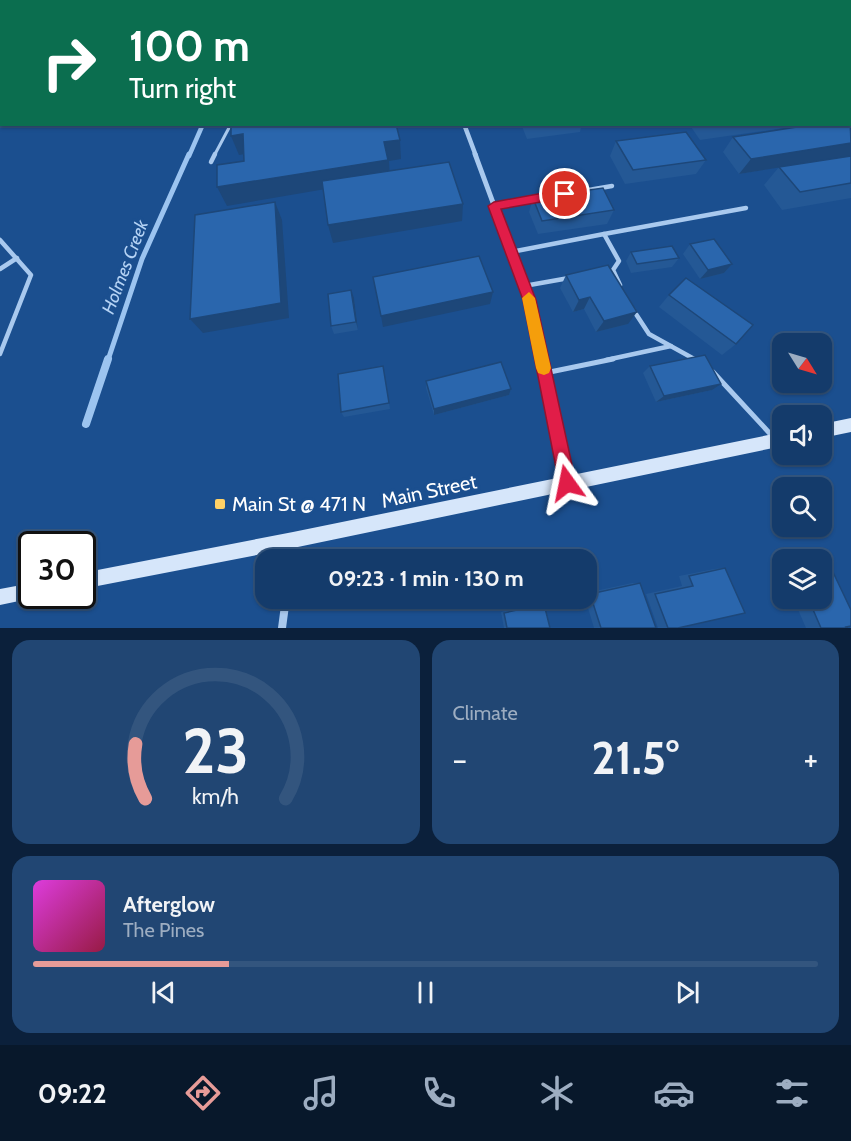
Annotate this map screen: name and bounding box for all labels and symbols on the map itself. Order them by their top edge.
pin [539,168,590,219]
water label: Holmes Creek [97,216,153,317]
north arrow [772,333,832,393]
position arrow [535,451,599,515]
street label: Main Street [379,469,479,513]
place label: Main St @ 471 N [232,492,366,516]
marker: Main St @ 471 N [213,497,227,511]
speed limit sign: 30 [18,531,96,609]

